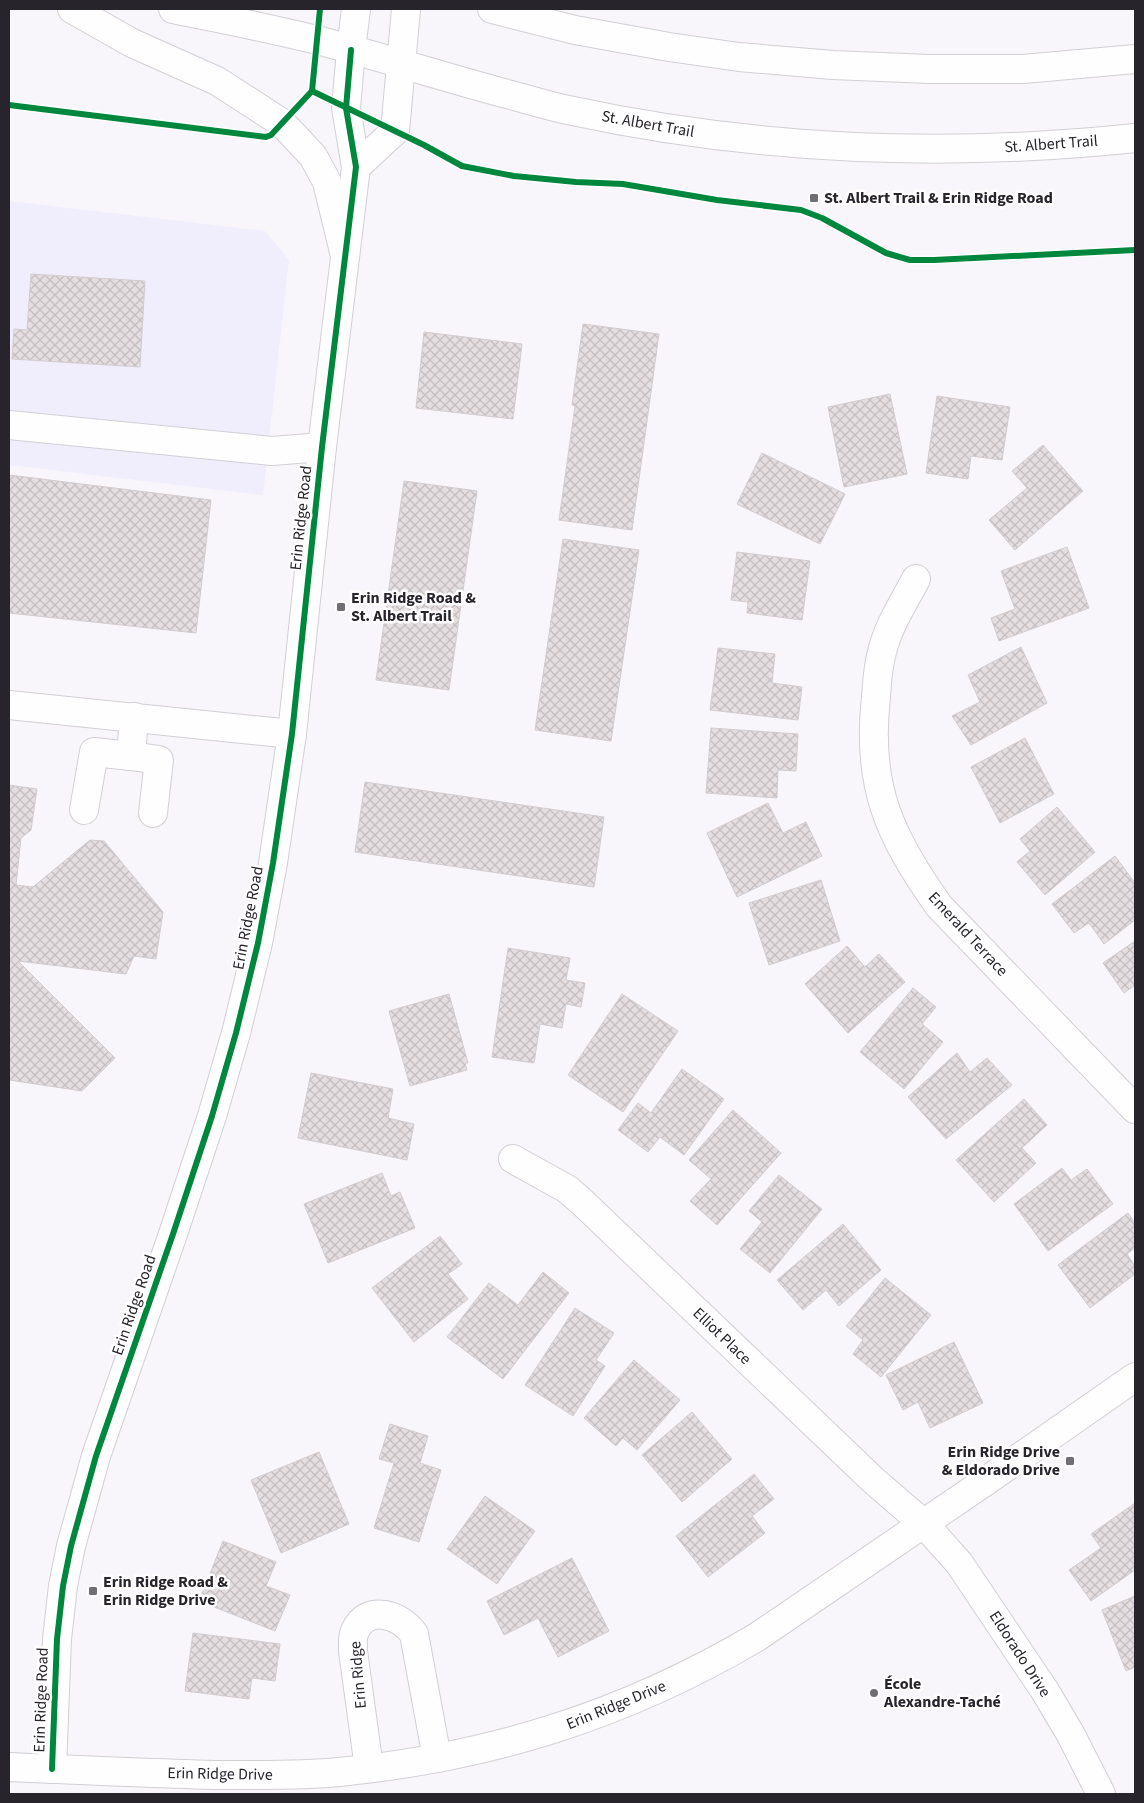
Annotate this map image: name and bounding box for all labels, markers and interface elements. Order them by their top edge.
street label: St. Albert Trail [600,105,696,143]
street label: St. Albert Trail [1004,130,1098,158]
place label: St. Albert Trail & Erin Ridge Road [824,187,1053,209]
marker: St. Albert Trail & Erin Ridge Road [808,192,820,204]
street label: Erin Ridge Road [285,465,317,571]
place label: Erin Ridge Road & St. Albert Trail [351,587,476,627]
marker: Erin Ridge Road & St. Albert Trail [335,601,347,613]
street label: Erin Ridge Road [227,864,269,972]
street label: Emerald Terrace [923,887,1013,981]
street label: Erin Ridge Road [106,1252,162,1358]
street label: Elliot Place [688,1303,756,1370]
place label: Erin Ridge Drive & Eldorado Drive [942,1441,1060,1481]
marker: Erin Ridge Drive & Eldorado Drive [1064,1455,1076,1467]
place label: Erin Ridge Road & Erin Ridge Drive [103,1571,228,1611]
marker: Erin Ridge Road & Erin Ridge Drive [87,1585,99,1597]
street label: Eldorado Drive [984,1607,1056,1701]
street label: Erin Ridge [344,1640,372,1710]
street label: Erin Ridge Road [28,1647,54,1753]
place label: École Alexandre-Taché [883,1673,1001,1713]
street label: Erin Ridge Drive [563,1675,669,1735]
marker: École Alexandre-Taché [868,1687,880,1699]
street label: Erin Ridge Drive [167,1762,273,1786]

